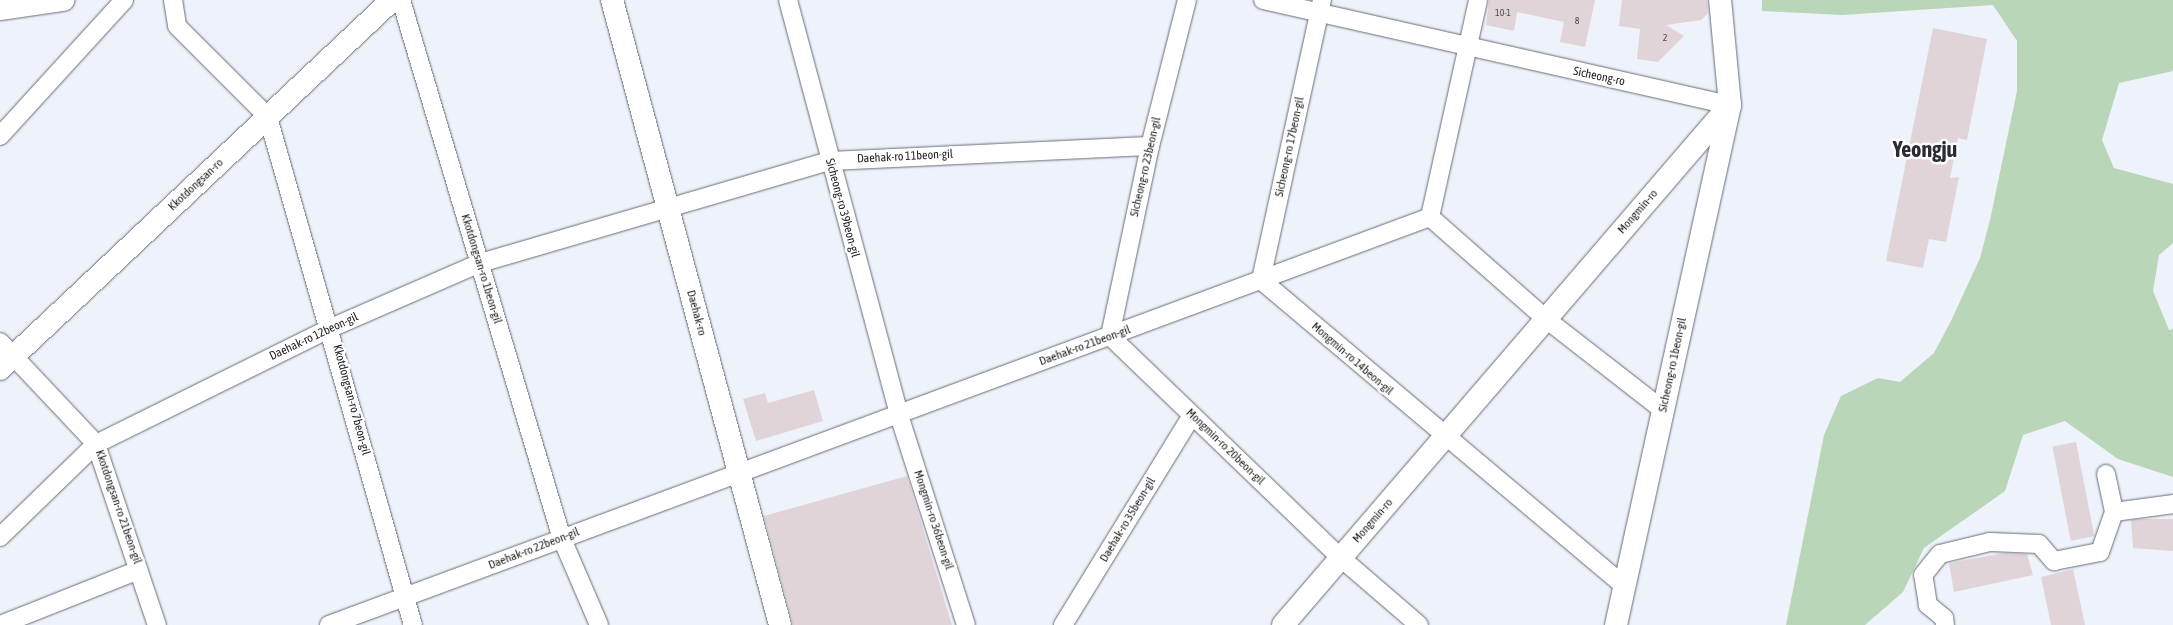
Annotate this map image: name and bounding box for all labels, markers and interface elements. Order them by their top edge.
house number: 10-1 [1495,7,1511,19]
house number: 8 [1575,15,1579,27]
house number: 2 [1663,32,1667,44]
street label: Sicheong-ro [1572,65,1626,89]
street label: Sicheong-ro 17beon-gil [1272,96,1308,198]
street label: Sicheong-ro 23beon-gil [1128,116,1164,218]
district label: Yeongju [1893,137,1957,163]
street label: Daehak-ro 11beon-gil [857,147,953,167]
street label: Kkotdongsan-ro [165,156,227,214]
street label: Sicheong-ro 39beon-gil [822,157,862,259]
street label: Mongmin-ro [1615,187,1661,237]
street label: Kkotdongsan-ro 1beon-gil [457,212,505,326]
street label: Daehak-ro [683,289,709,337]
street label: Daehak-ro 12beon-gil [267,310,361,364]
street label: Sicheong-ro 1beon-gil [1656,316,1690,414]
street label: Mongmin-ro 14beon-gil [1308,320,1396,398]
street label: Daehak-ro 21beon-gil [1037,323,1133,369]
street label: Kkotdongsan-ro 7beon-gil [329,343,373,457]
street label: Mongmin-ro 20beon-gil [1183,406,1267,488]
street label: Kkotdongsan-ro 21beon-gil [92,448,144,566]
street label: Mongmin-ro 36beon-gil [910,469,956,571]
street label: Daehak-ro 35beon-gil [1097,475,1159,565]
street label: Mongmin-ro [1350,496,1396,546]
street label: Daehak-ro 22beon-gil [487,525,581,573]

